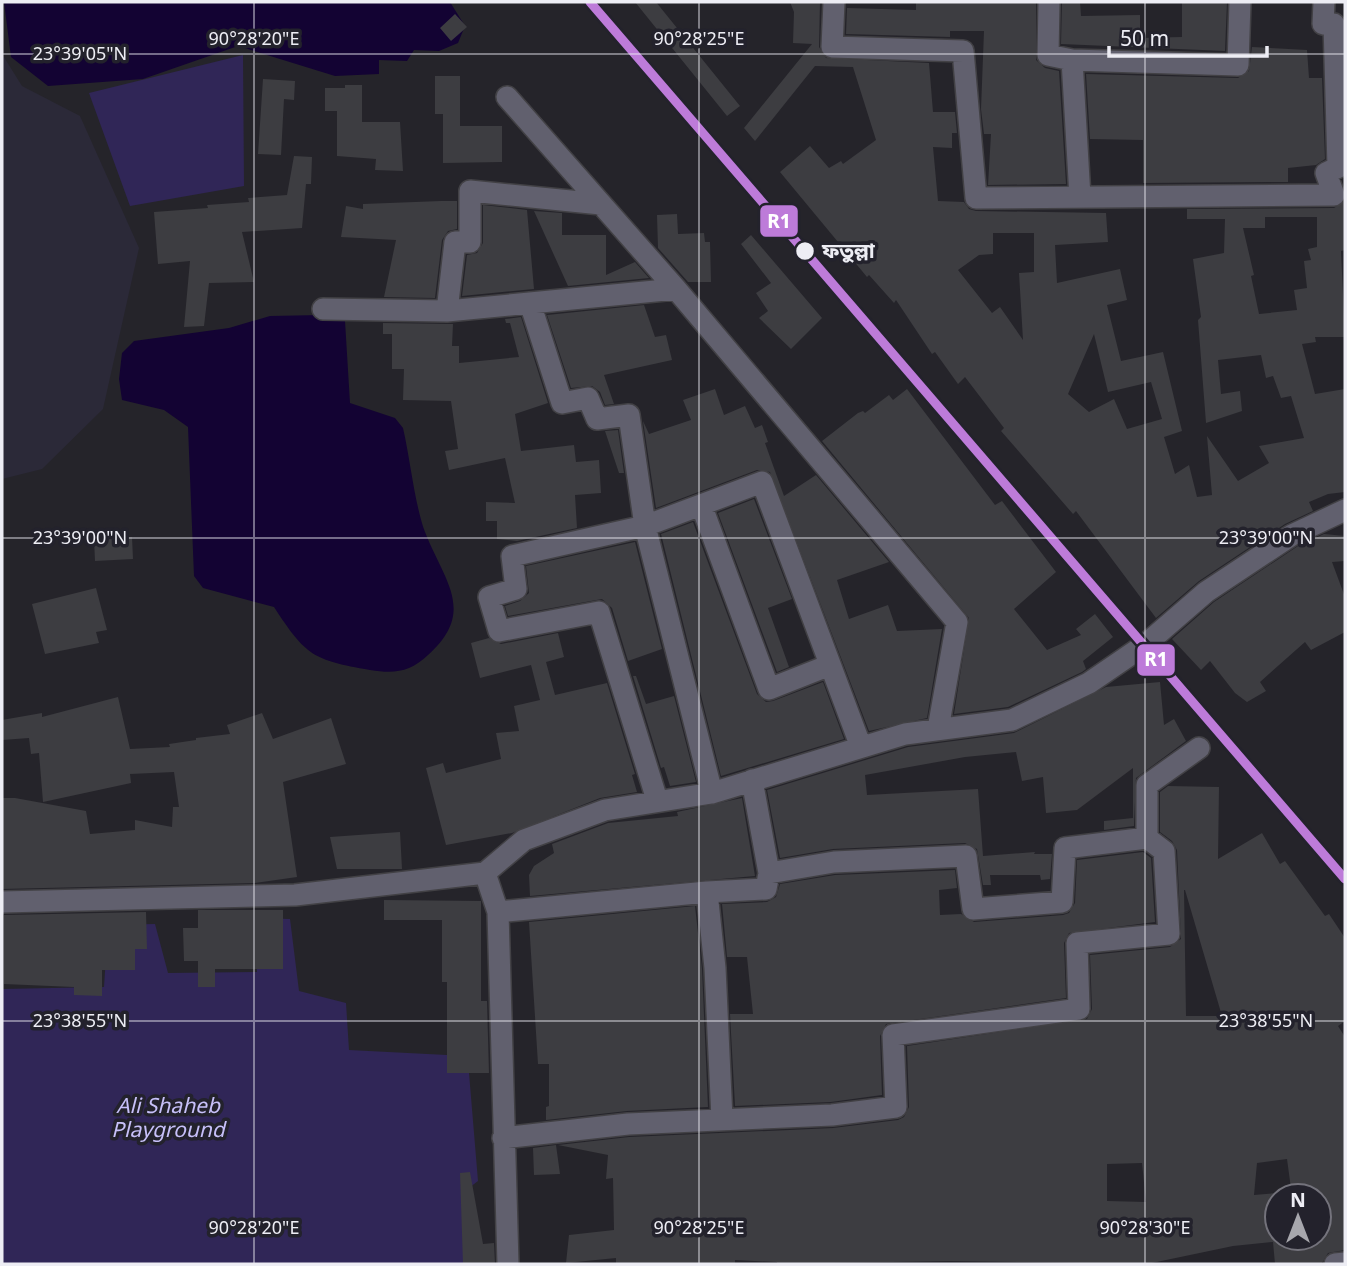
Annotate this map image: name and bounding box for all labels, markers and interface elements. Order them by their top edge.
scale bar [1109,14,1266,58]
text: 50 m [1120,27,1169,55]
text: 90°28'20"E [209,28,299,52]
text: 90°28'25"E [654,28,744,52]
text: 23°39'05"N [33,43,127,67]
line badge: R1 [759,204,799,238]
text: R1 [767,211,791,236]
place label: ফতুল্লা [821,239,876,267]
marker: ফতুল্লা [794,240,816,262]
text: 23°39'00"N [33,527,127,551]
text: 23°39'00"N [1219,527,1313,551]
line badge: R1 [1136,643,1176,677]
text: R1 [1144,649,1168,674]
text: 23°38'55"N [33,1010,127,1034]
text: 23°38'55"N [1219,1010,1313,1034]
park label: Ali Shaheb Playground [111,1094,228,1146]
north arrow [1263,1182,1333,1252]
text: N [1290,1190,1306,1215]
text: 90°28'20"E [209,1217,299,1241]
text: 90°28'25"E [654,1217,744,1241]
text: 90°28'30"E [1100,1217,1190,1241]

